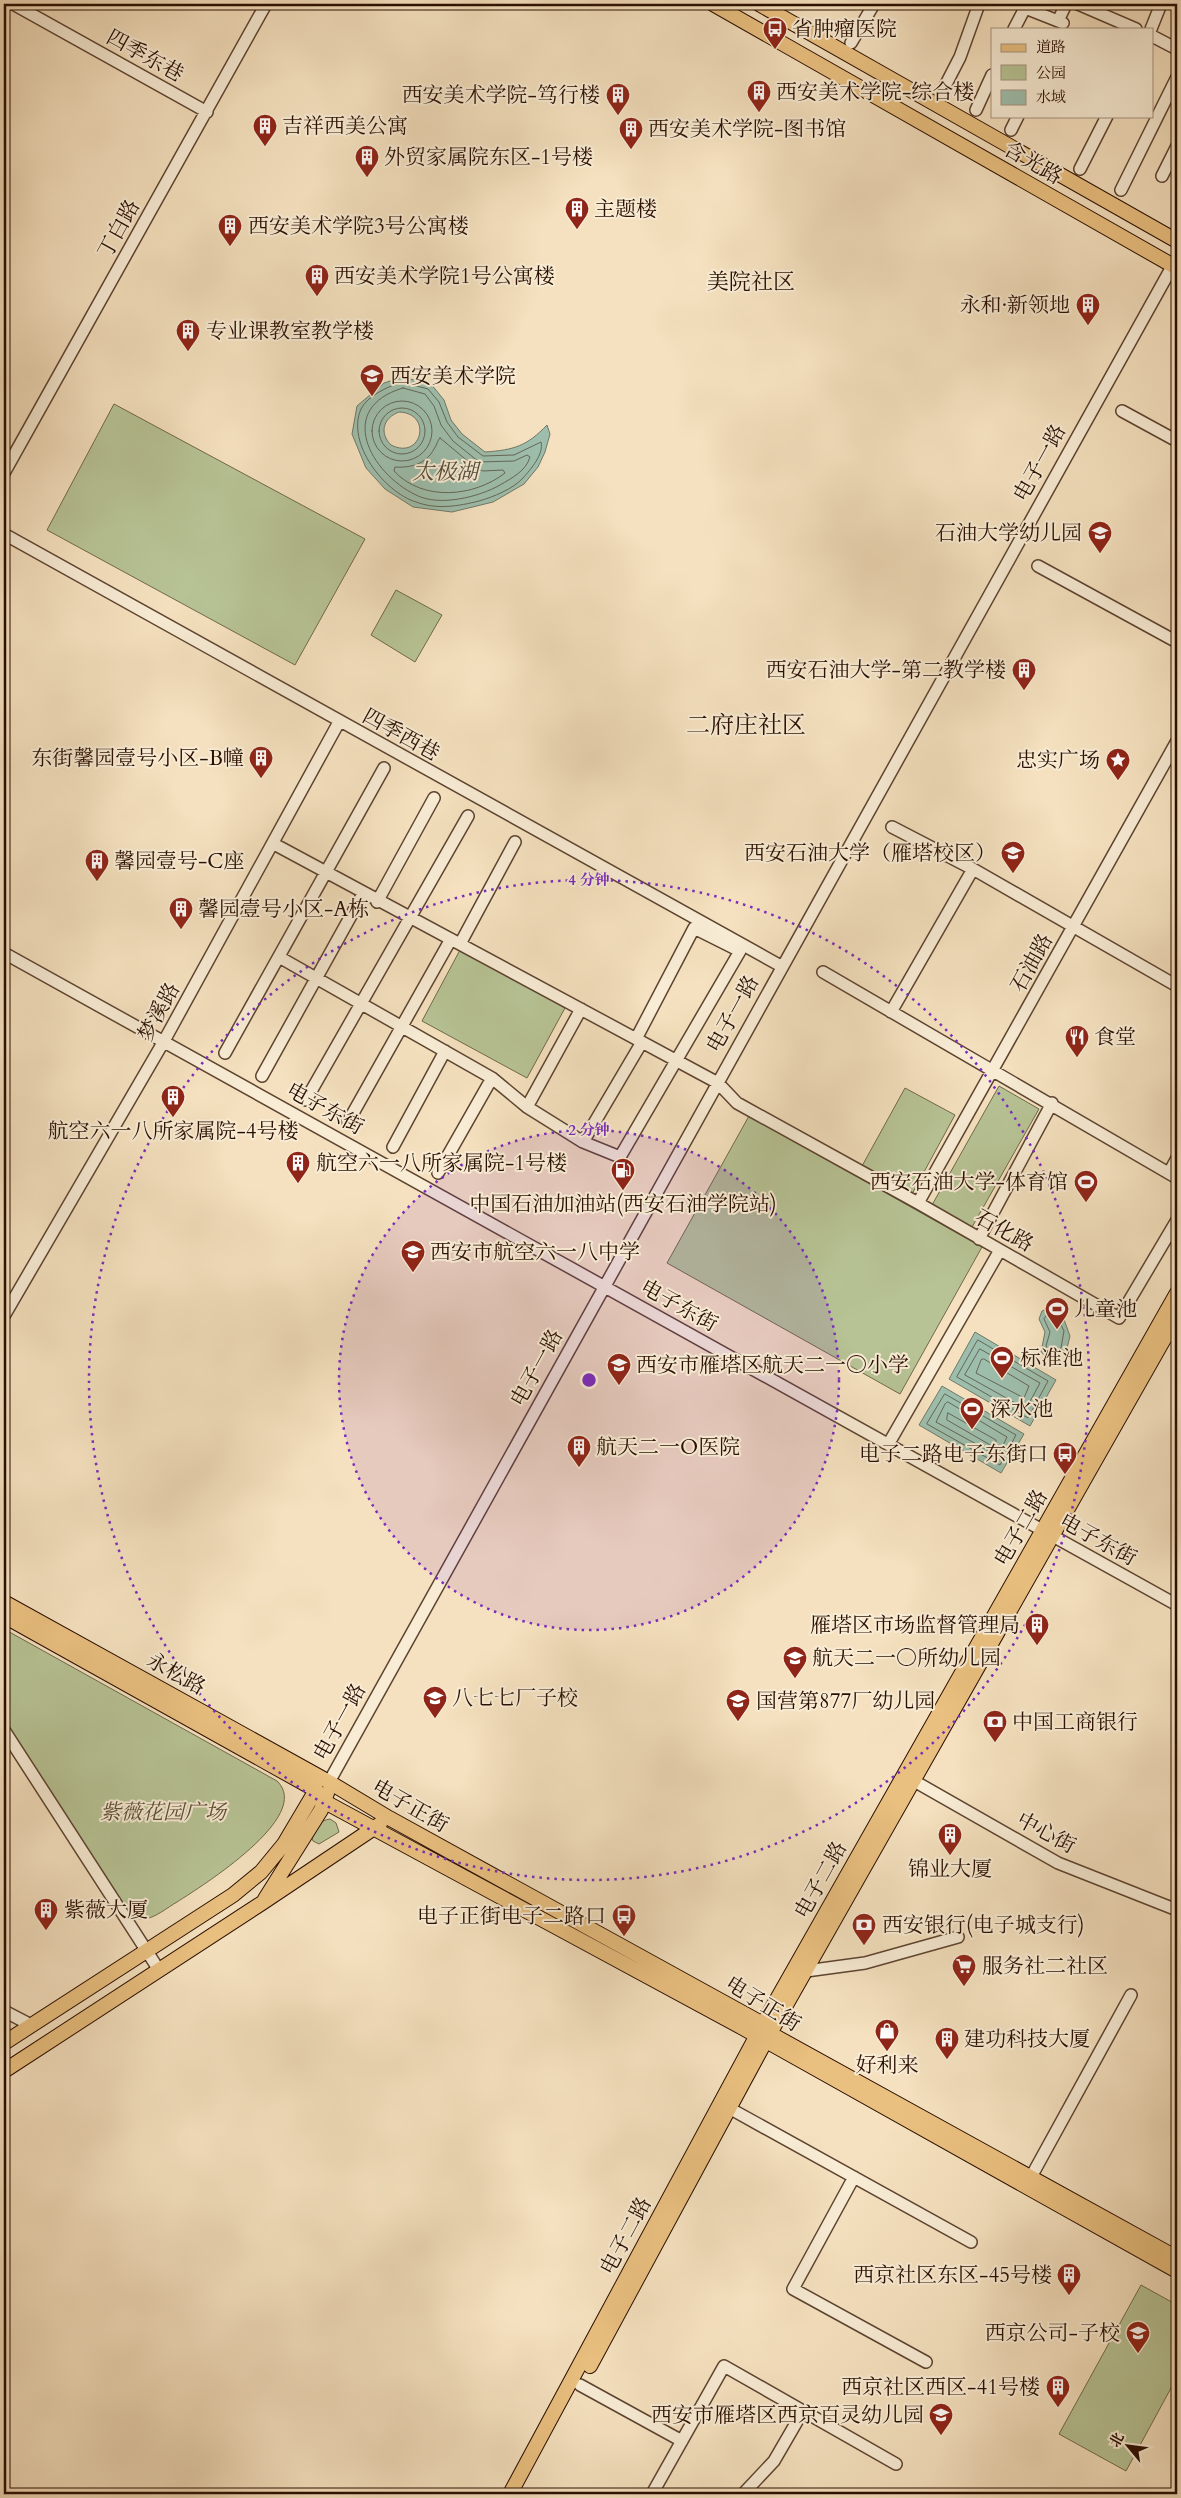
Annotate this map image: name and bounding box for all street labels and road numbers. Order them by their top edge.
street label: 四季东巷 [101,23,189,89]
street label: 含光路 [998,135,1068,191]
street label: 丁白路 [91,194,147,264]
street label: 电子一路 [1007,419,1073,507]
street label: 四季西巷 [357,702,445,768]
street label: 石油路 [1004,928,1060,998]
street label: 电子一路 [700,970,766,1058]
street label: 梦溪路 [131,977,187,1047]
street label: 电子东街 [281,1076,369,1142]
street label: 石化路 [969,1203,1039,1259]
street label: 电子东街 [635,1273,723,1339]
street label: 电子一路 [504,1324,570,1412]
street label: 电子二路 [987,1484,1055,1572]
street label: 电子东街 [1054,1507,1142,1573]
street label: 永松路 [141,1646,211,1702]
street label: 电子一路 [307,1678,373,1766]
street label: 电子正街 [366,1772,454,1840]
street label: 中心街 [1011,1805,1081,1861]
street label: 电子二路 [788,1836,854,1924]
street label: 电子正街 [720,1969,806,2039]
street label: 电子二路 [593,2192,659,2280]

